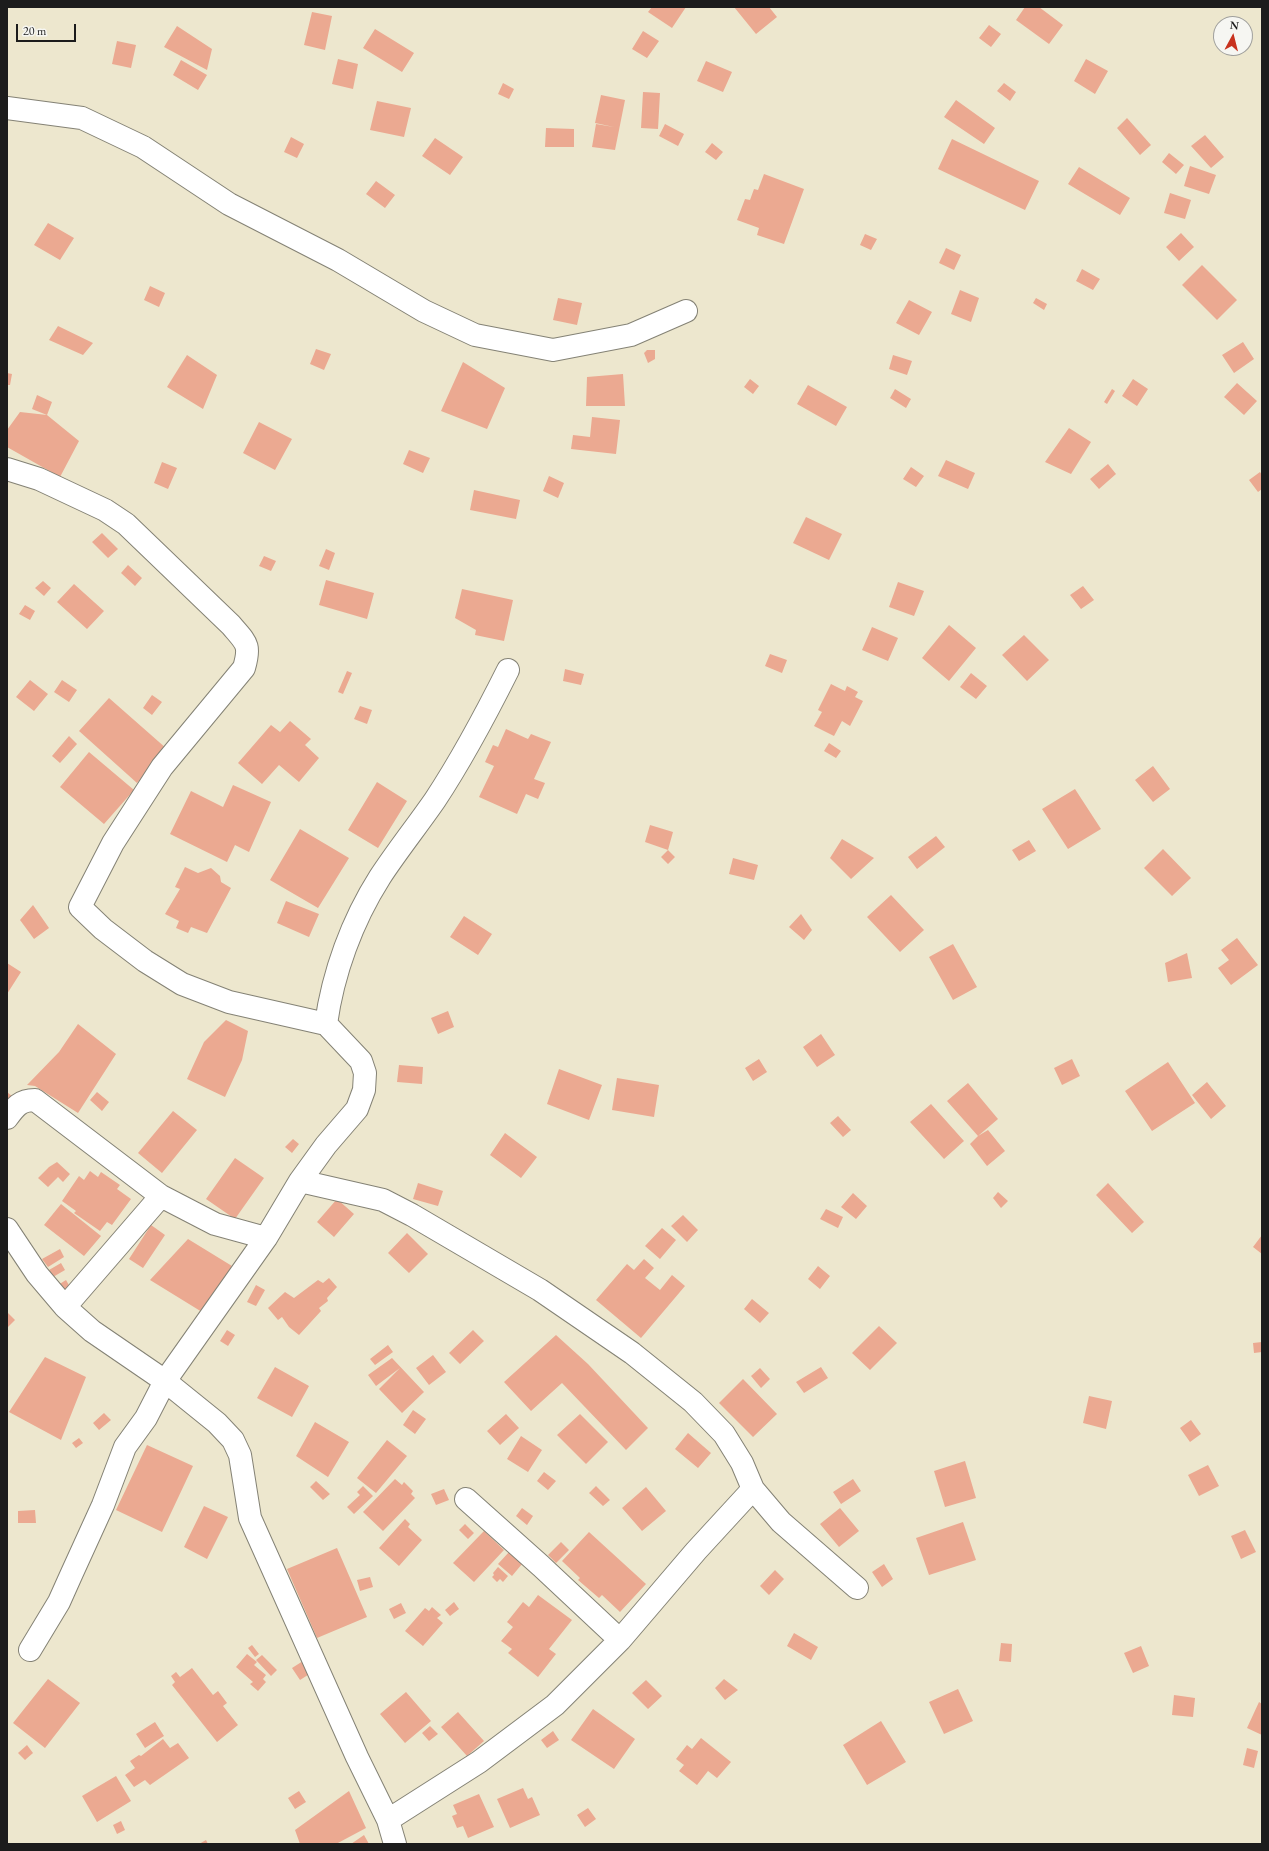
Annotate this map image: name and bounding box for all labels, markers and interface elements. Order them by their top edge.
scale bar [18,16,78,42]
north arrow [1213,16,1253,56]
text: N [1229,18,1240,33]
text: 20 m [23,23,46,39]

